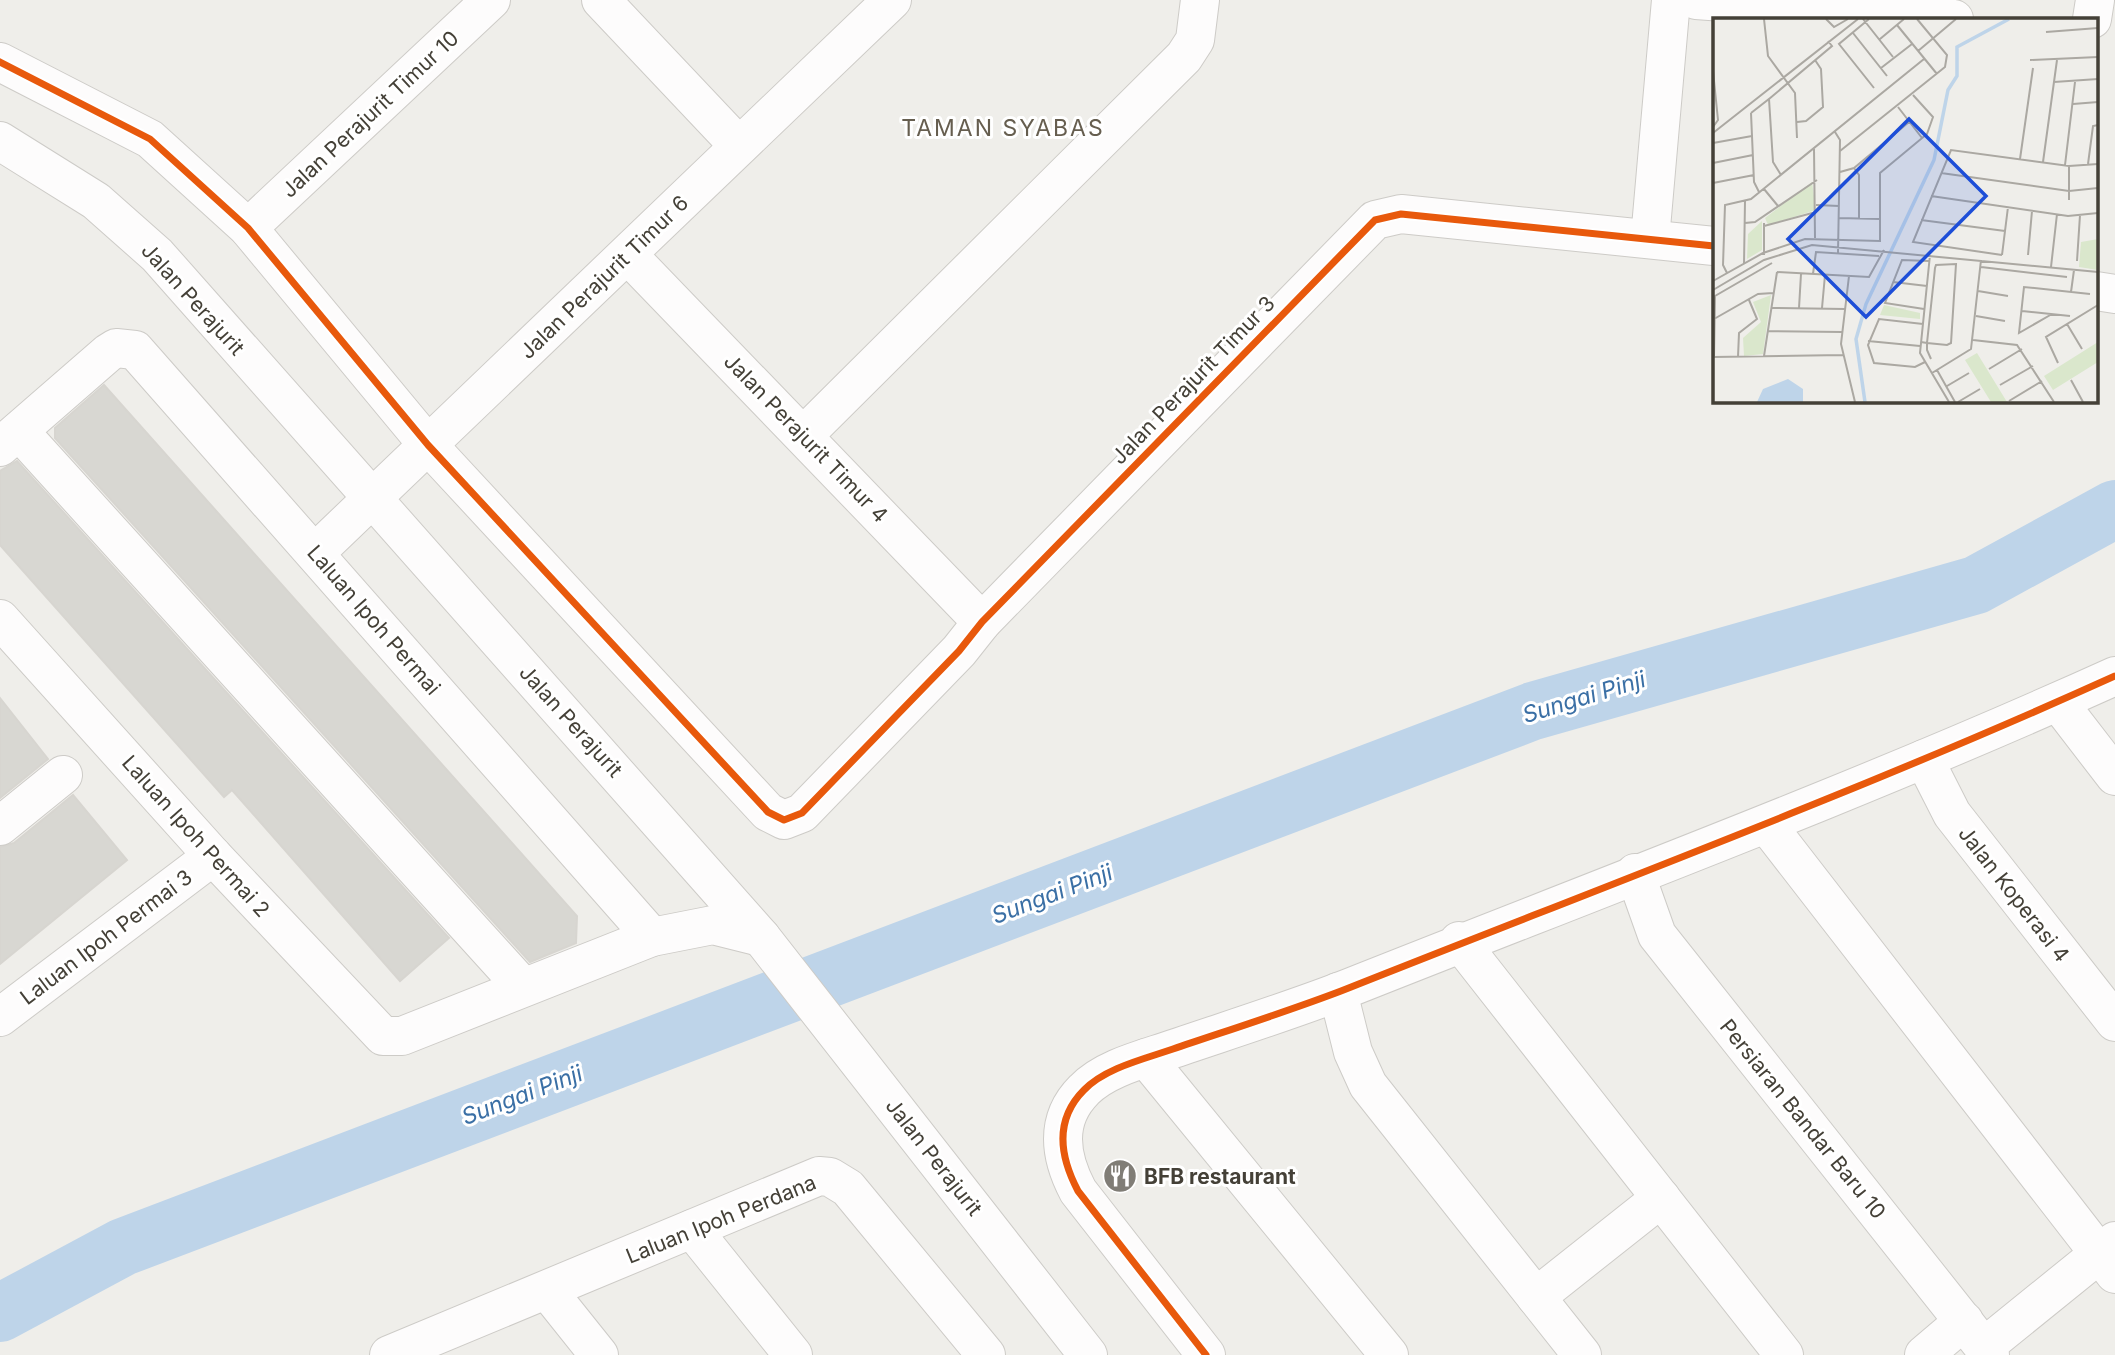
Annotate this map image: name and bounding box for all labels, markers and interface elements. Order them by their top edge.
inset map [1713,18,2098,402]
street label: Jalan Perajurit Timur 10 [276,25,464,203]
district label: TAMAN SYABAS [901,114,1105,142]
street label: Jalan Perajurit Timur 6 [515,190,693,364]
street label: Jalan Perajurit [136,238,250,360]
street label: Jalan Perajurit Timur 3 [1106,291,1280,469]
street label: Jalan Perajurit Timur 4 [719,349,893,527]
street label: Laluan Ipoh Permai [302,540,446,700]
street label: Jalan Perajurit [514,660,628,782]
water label: Sungai Pinji [1519,665,1649,729]
street label: Laluan Ipoh Permai 2 [117,750,275,922]
street label: Jalan Koperasi 4 [1953,821,2075,967]
water label: Sungai Pinji [988,858,1117,930]
street label: Laluan Ipoh Permai 3 [15,864,197,1010]
street label: Persiaran Bandar Baru 10 [1715,1014,1891,1224]
water label: Sungai Pinji [458,1059,587,1131]
street label: Jalan Perajurit [880,1093,988,1221]
restaurant icon: BFB restaurant [1101,1157,1139,1195]
place label: BFB restaurant [1144,1164,1296,1189]
street label: Laluan Ipoh Perdana [622,1169,820,1269]

